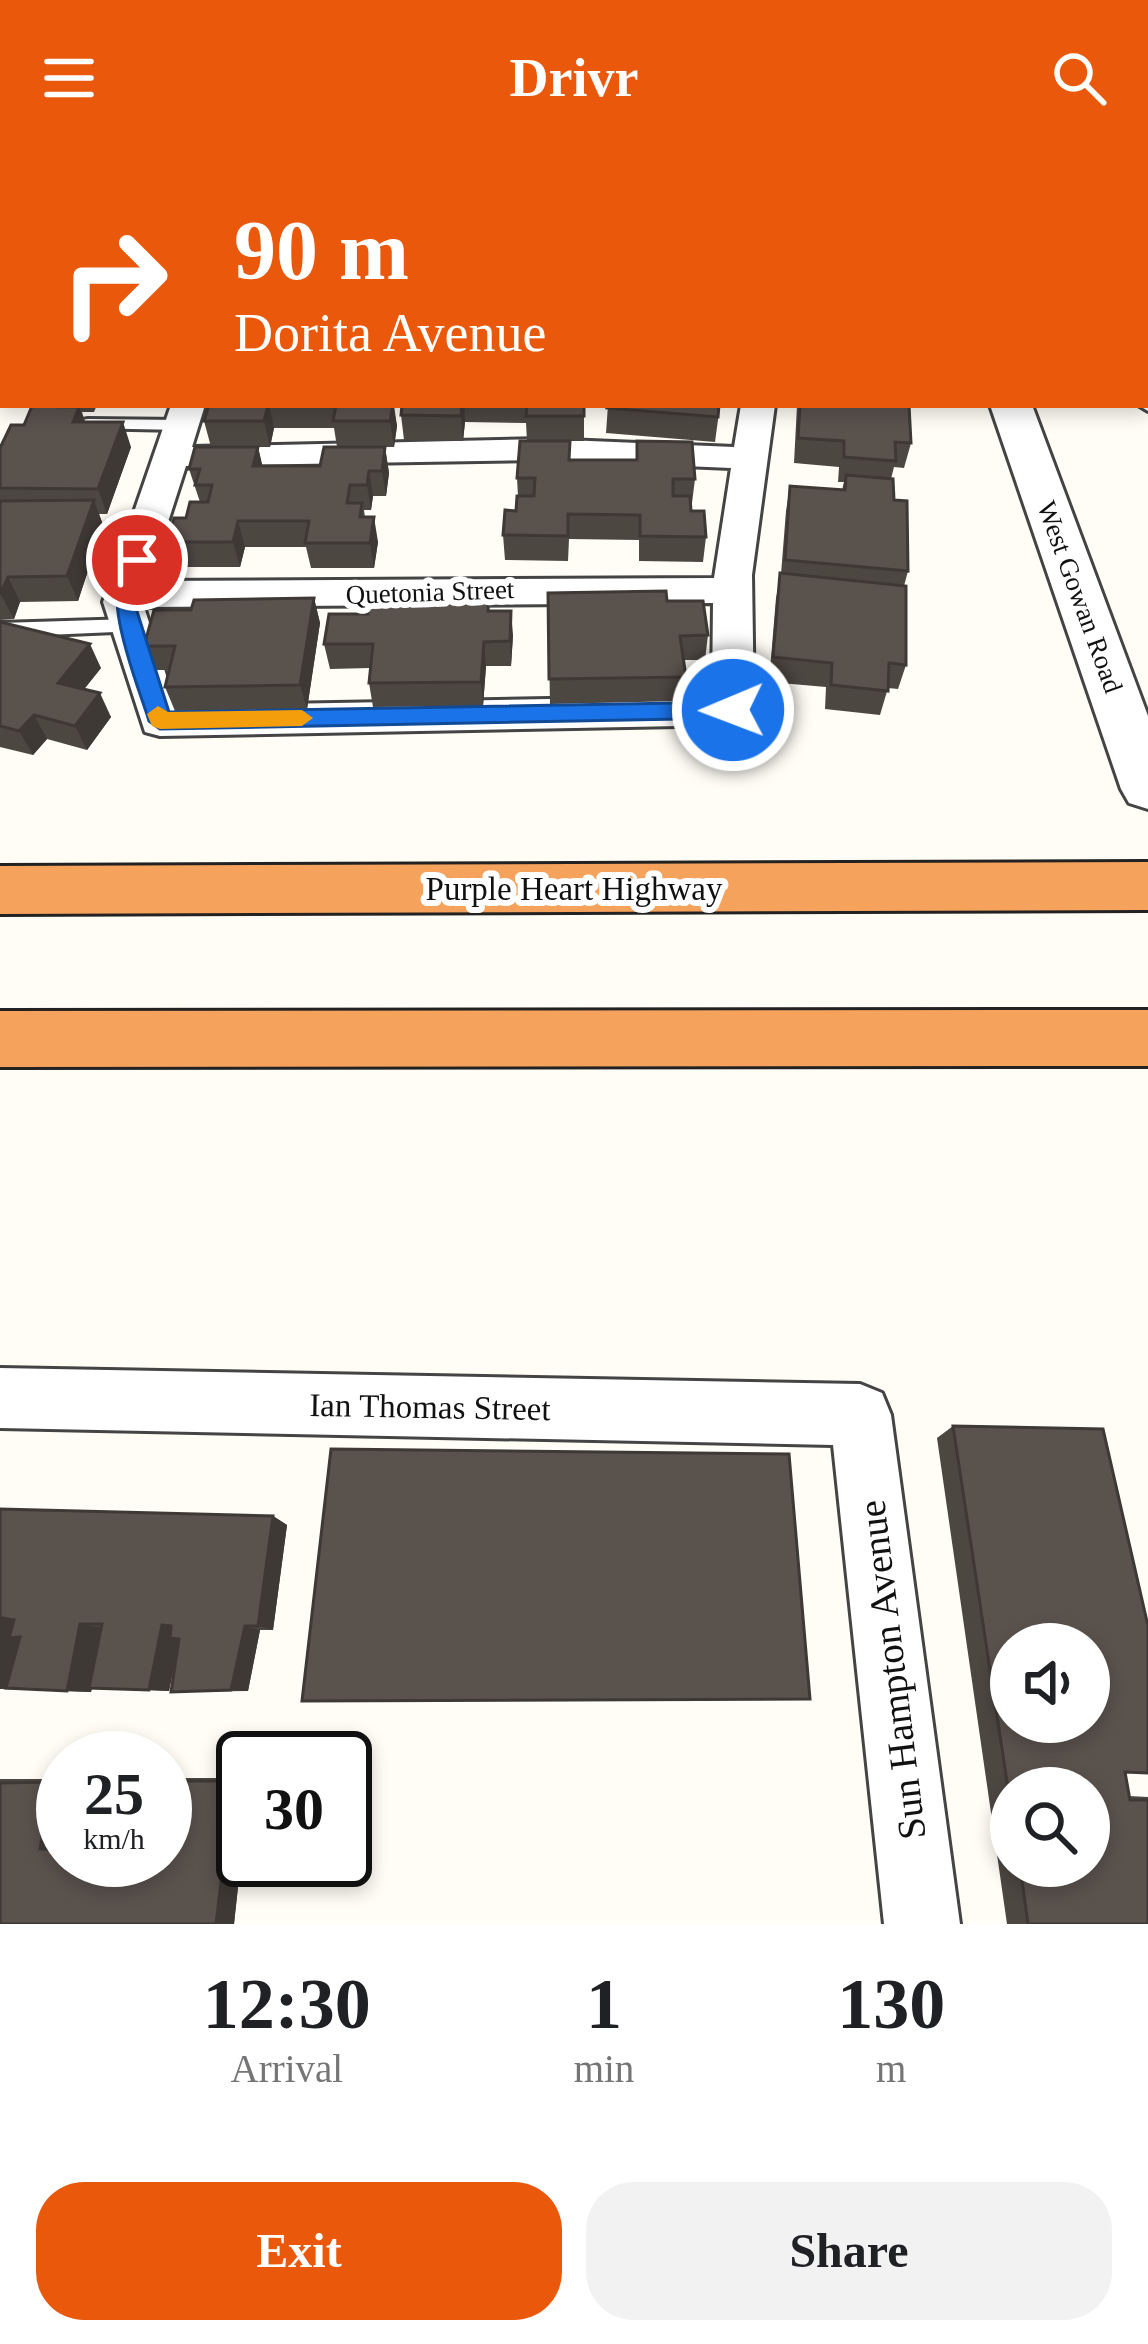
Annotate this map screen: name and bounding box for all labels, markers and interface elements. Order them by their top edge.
icon: menu [36,45,102,111]
icon: search [1046,45,1112,111]
text: Drivr [510,48,638,108]
icon: right [36,204,192,360]
text: 90 m [234,204,409,297]
text: Dorita Avenue [234,303,546,363]
street label: West Gowan Road [1031,497,1129,697]
pin [86,509,188,611]
icon: arrive [104,527,170,593]
street label: Quetonia Street [345,574,515,610]
position arrow [670,647,796,773]
street label: Purple Heart Highway [426,871,723,907]
street label: Ian Thomas Street [309,1387,551,1427]
street label: Sun Hampton Avenue [849,1498,935,1842]
map controls [990,1623,1110,1887]
button: sound [990,1623,1110,1743]
speed limit sign: 30 [216,1731,372,1887]
text: 25 [84,1761,144,1827]
button: search [990,1767,1110,1887]
text: km/h [83,1822,145,1855]
text: 12:30 [203,1964,371,2044]
text: 1 [586,1964,622,2044]
text: 130 [837,1964,945,2044]
text: Arrival [231,2047,343,2090]
text: min [574,2047,634,2090]
text: m [876,2047,906,2090]
button: Exit [36,2182,562,2320]
button: Share [586,2182,1112,2320]

